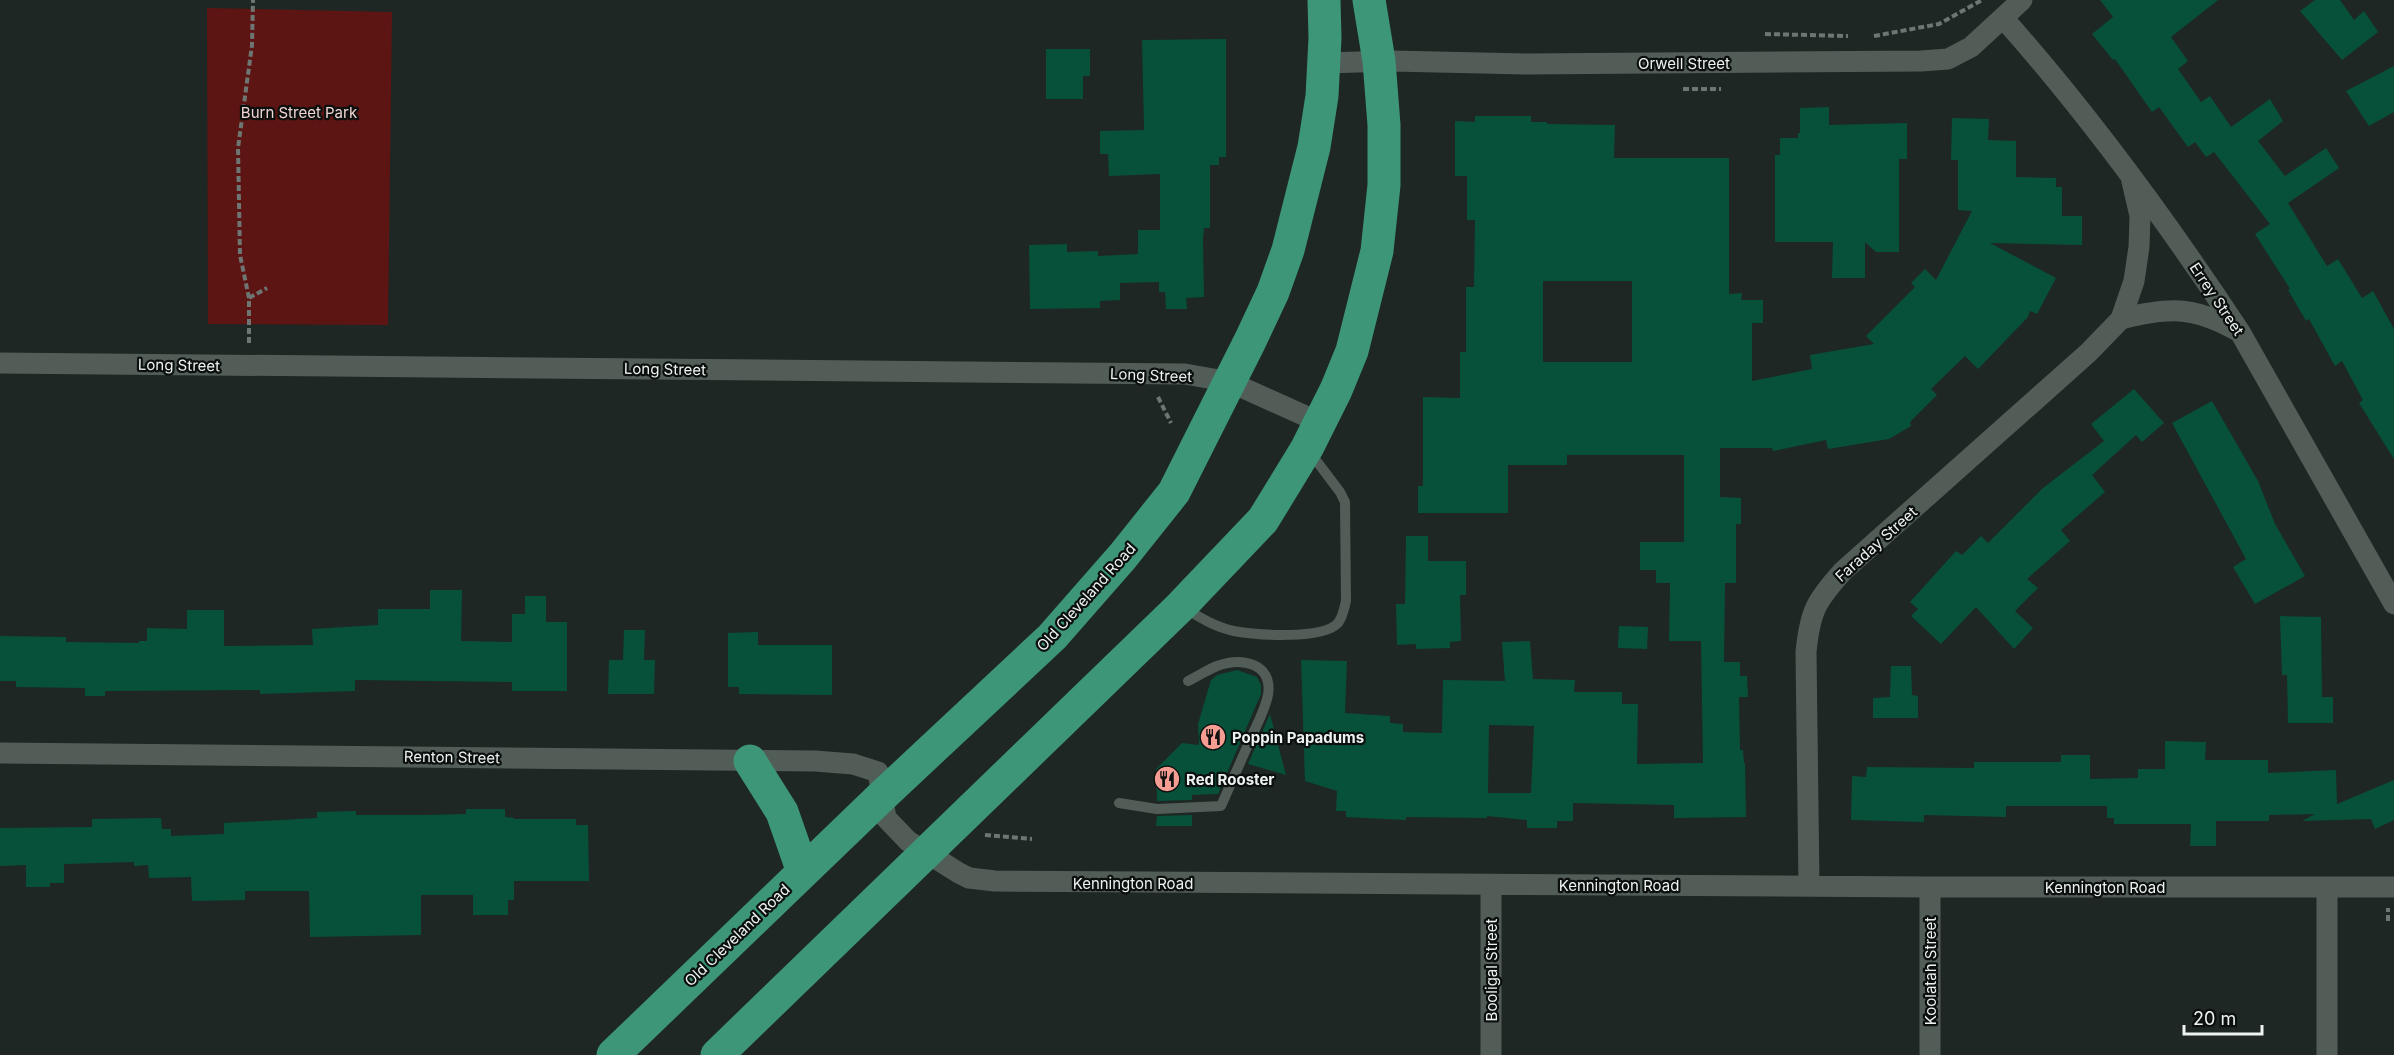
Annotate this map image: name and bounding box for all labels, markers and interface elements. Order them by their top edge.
street label: Orwell Street [1638,54,1730,73]
park label: Burn Street Park [241,103,358,122]
street label: Errey Street [2186,259,2248,339]
street label: Long Street [138,355,220,375]
street label: Long Street [624,359,706,379]
street label: Long Street [1110,364,1192,386]
street label: Faraday Street [1831,502,1921,586]
street label: Old Cleveland Road [1032,539,1140,655]
restaurant icon: Poppin Papadums [1198,722,1228,752]
place label: Poppin Papadums [1232,728,1364,747]
street label: Renton Street [404,747,500,767]
restaurant icon: Red Rooster [1152,764,1182,794]
place label: Red Rooster [1186,770,1274,789]
street label: Kennington Road [1073,874,1193,893]
street label: Kennington Road [1559,876,1679,895]
street label: Kennington Road [2045,878,2165,897]
street label: Old Cleveland Road [680,880,794,990]
street label: Koolatah Street [1921,917,1940,1025]
street label: Booligal Street [1482,918,1501,1021]
scale bar [2184,998,2262,1036]
text: 20 m [2193,1008,2236,1029]

